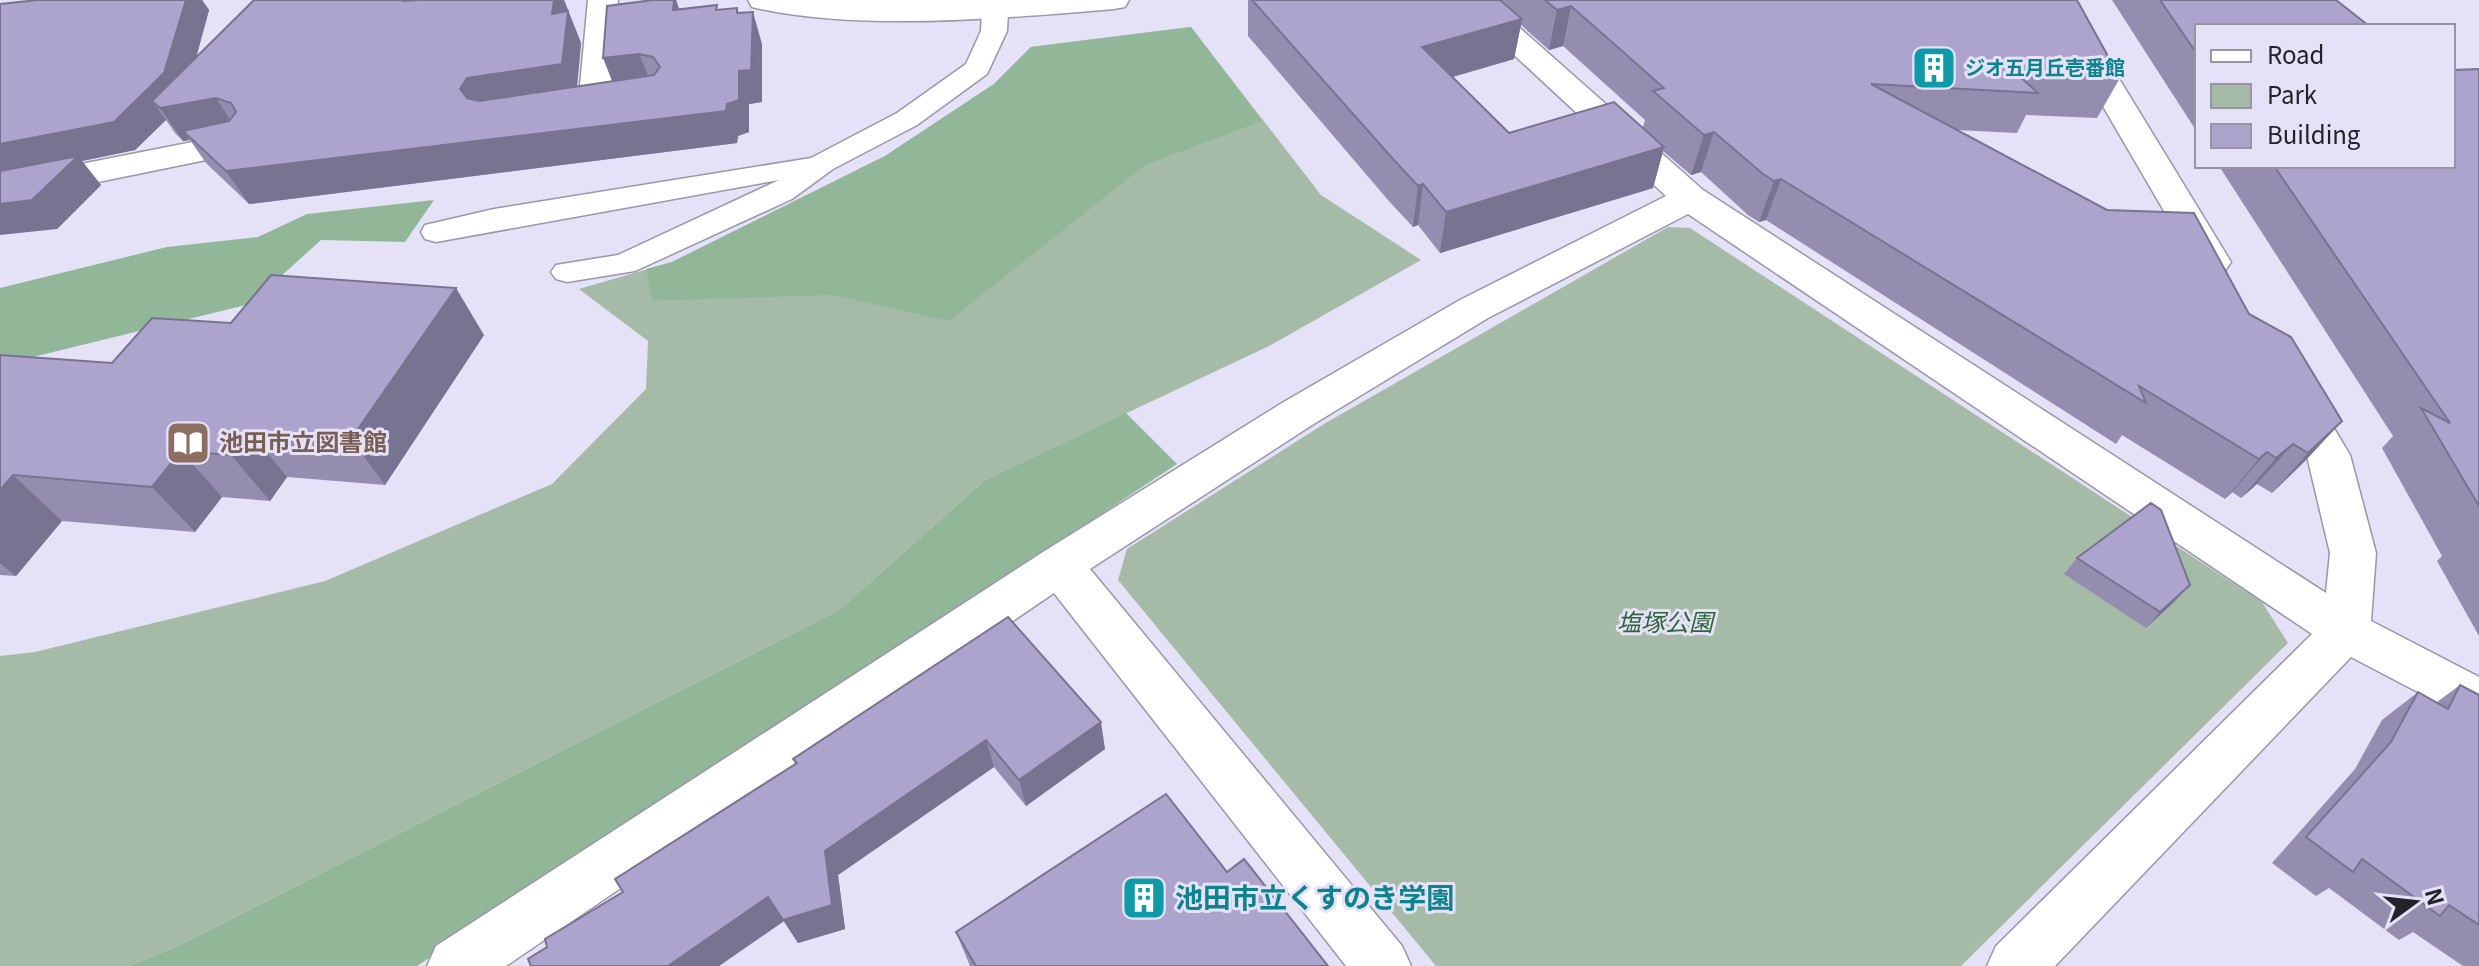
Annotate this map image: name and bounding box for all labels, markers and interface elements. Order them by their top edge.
legend [2195,24,2455,168]
text: Road [2267,36,2324,71]
building icon: ジオ五月丘壱番館 [1910,44,1958,92]
place label: ジオ五月丘壱番館 [1965,52,2125,81]
text: Park [2267,76,2318,111]
text: Building [2267,116,2361,151]
library icon: 池田市立図書館 [164,419,212,467]
place label: 池田市立図書館 [219,423,387,458]
park label: 塩塚公園 [1617,603,1716,638]
north arrow [2375,862,2455,942]
building icon: 池田市立くすのき学園 [1120,874,1168,922]
place label: 池田市立くすのき学園 [1175,876,1454,916]
text: N [2419,884,2454,908]

